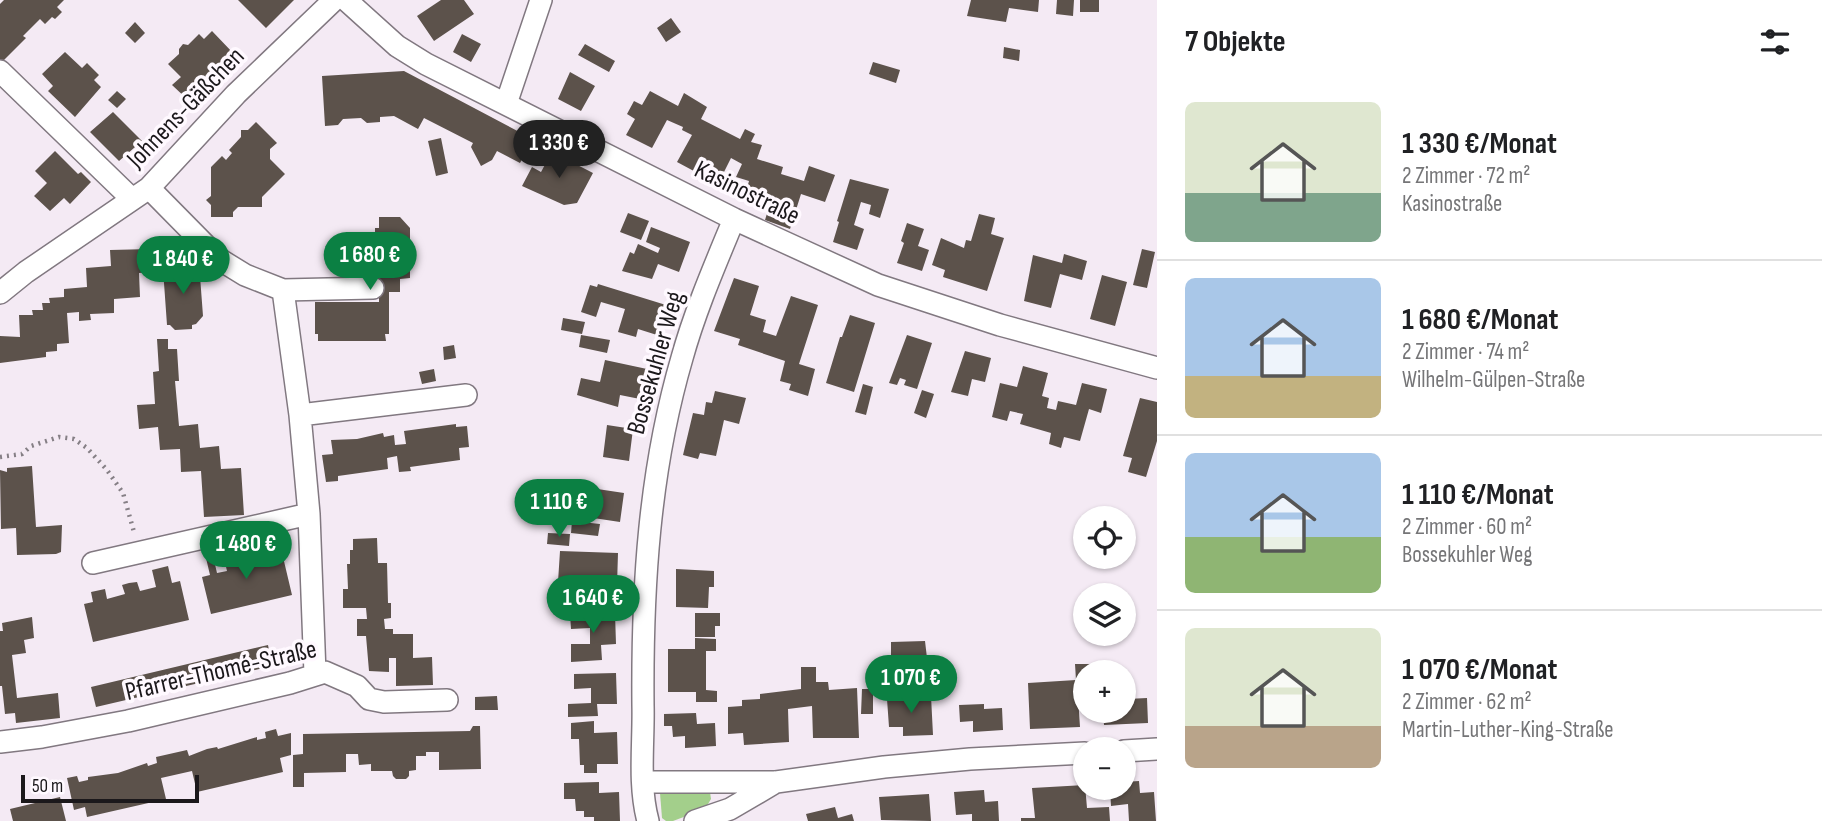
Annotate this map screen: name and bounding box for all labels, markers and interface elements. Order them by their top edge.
icon: filters [1756,23,1794,61]
text: 7 Objekte [1185,24,1285,60]
street label: Johnens-Gäßchen [120,41,251,175]
pin: 1 330 € [494,120,624,180]
text: 1 330 €/Monat [1402,126,1557,162]
text: 1 330 € [529,129,589,157]
icon: home [1241,130,1325,214]
street label: Kasinostraße [689,154,805,232]
text: 2 Zimmer · 72 m² [1402,162,1530,190]
text: Kasinostraße [1402,190,1502,218]
pin: 1 680 € [305,232,435,292]
pin: 1 840 € [118,236,248,296]
text: 1 680 € [340,241,400,269]
text: 1 840 € [153,245,213,273]
street label: Bossekuhler Weg [621,288,691,438]
text: 1 680 €/Monat [1402,302,1558,338]
icon: home [1241,306,1325,390]
text: 2 Zimmer · 74 m² [1402,338,1529,366]
text: Wilhelm-Gülpen-Straße [1402,366,1585,394]
text: 1 110 €/Monat [1402,477,1554,513]
pin: 1 110 € [494,480,624,539]
icon: home [1241,481,1325,565]
text: 1 110 € [531,488,587,516]
map controls [1073,506,1136,800]
button: locate [1073,506,1136,569]
text: 2 Zimmer · 60 m² [1402,513,1532,541]
pin: 1 480 € [181,522,311,581]
text: 1 480 € [216,530,276,558]
text: Bossekuhler Weg [1402,541,1532,569]
pin: 1 640 € [528,576,658,635]
button: layers [1073,583,1136,646]
text: 1 640 € [563,584,623,612]
street label: Pfarrer-Thomé-Straße [122,634,320,708]
text: 1 070 €/Monat [1402,652,1557,688]
pin: 1 070 € [846,656,976,715]
icon: home [1241,656,1325,740]
button: + [1073,660,1136,723]
text: 1 070 € [881,664,941,692]
text: 2 Zimmer · 62 m² [1402,688,1532,716]
text: Martin-Luther-King-Straße [1402,716,1614,744]
button: − [1073,737,1136,800]
scale bar [21,772,200,804]
text: 50 m [32,775,63,798]

